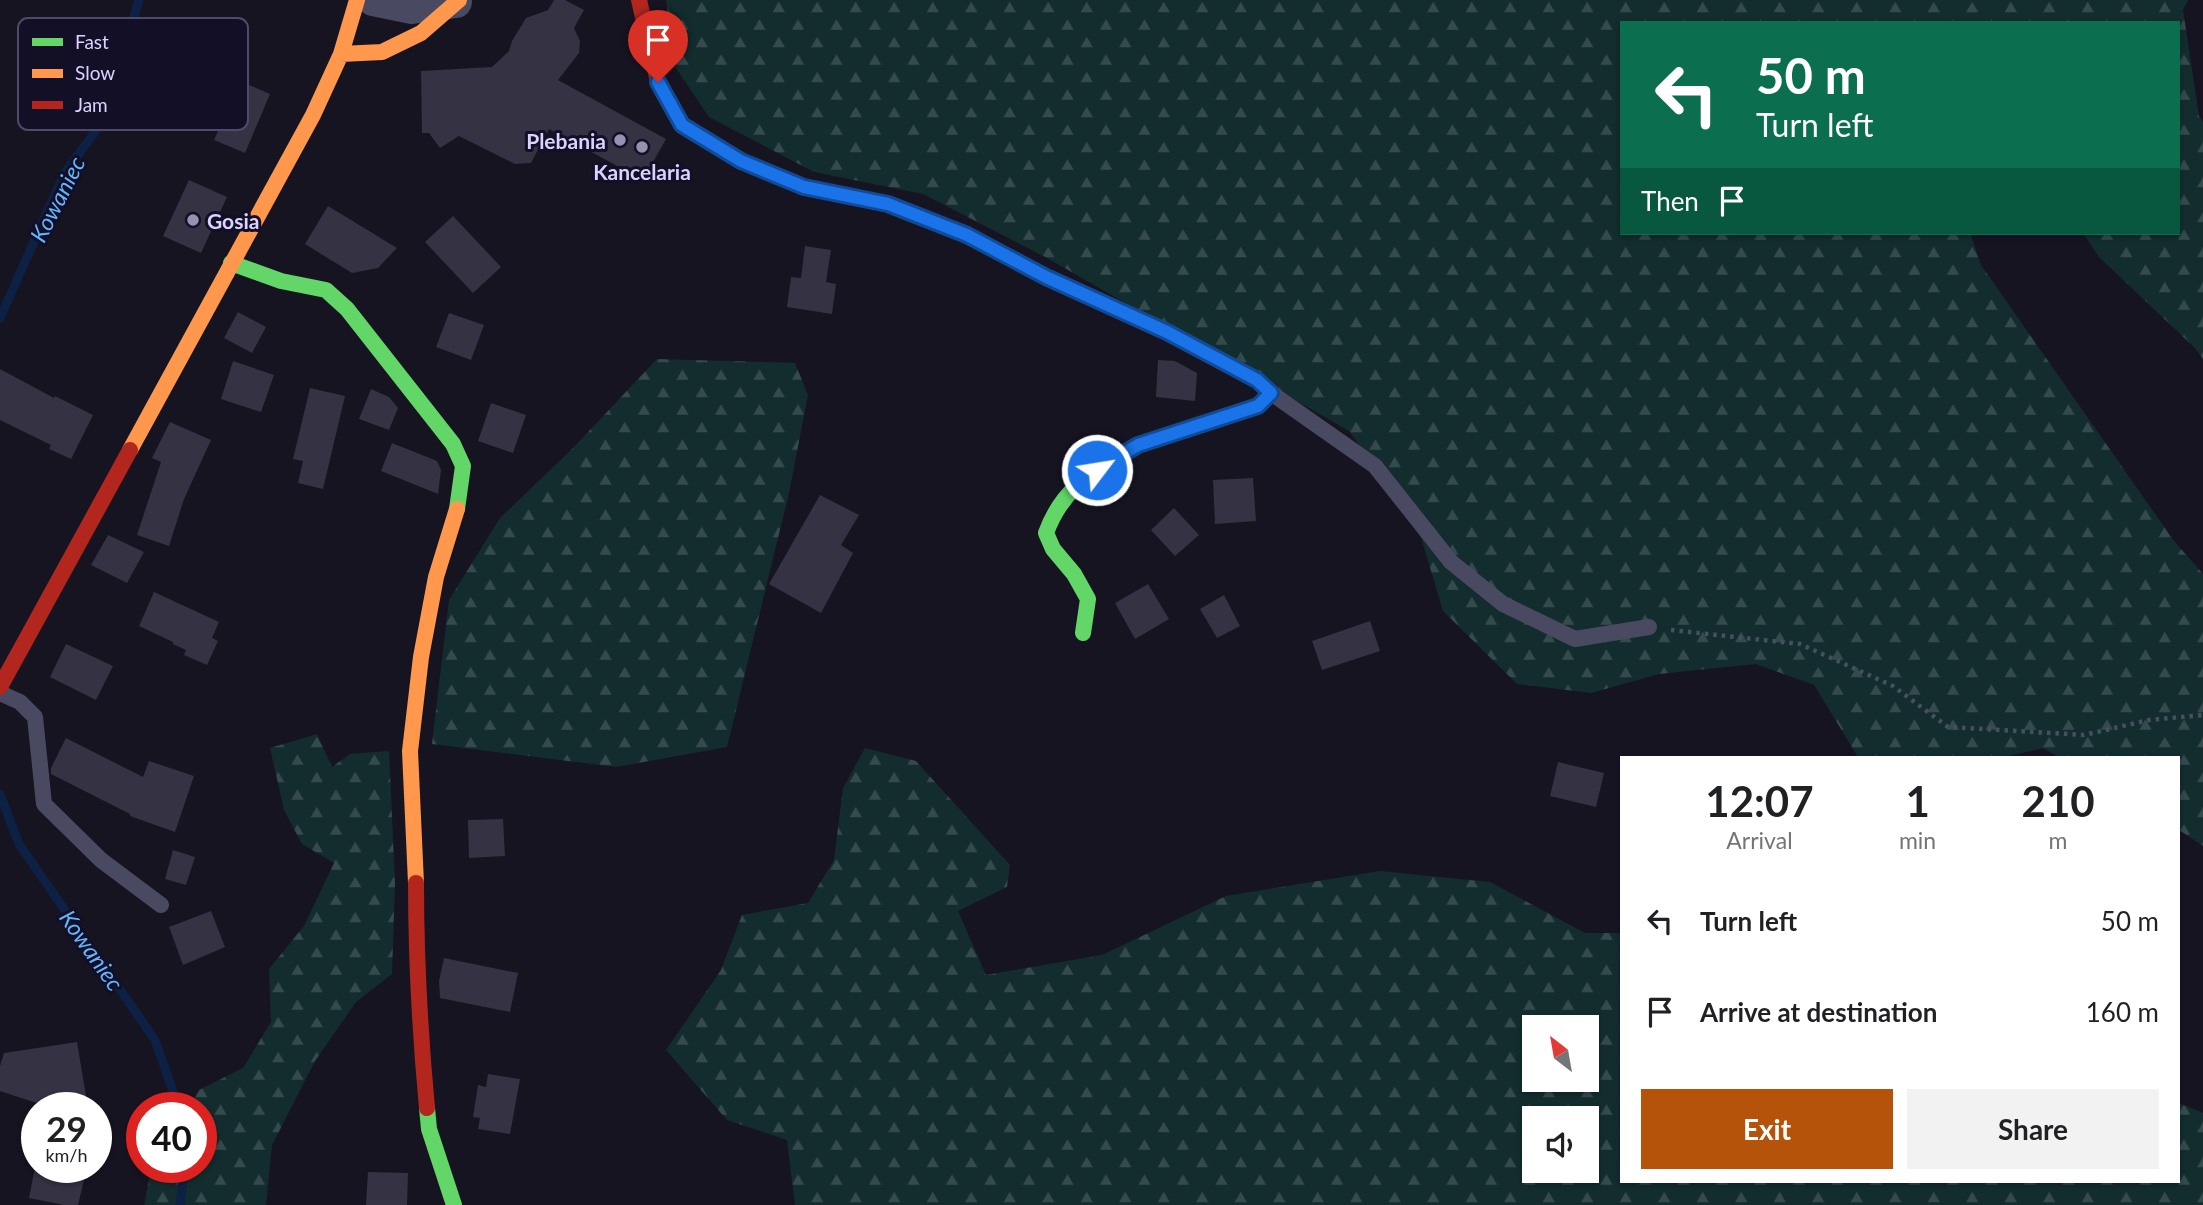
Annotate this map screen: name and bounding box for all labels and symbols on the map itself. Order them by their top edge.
pin [628,10,688,82]
legend [18,18,248,130]
text: Fast [75,30,109,53]
text: Slow [75,61,115,84]
text: Jam [75,93,108,116]
place label: Plebania [526,128,606,153]
marker: Plebania [612,132,628,148]
marker: Kancelaria [634,139,650,155]
water label: Kowaniec [24,152,90,246]
place label: Kancelaria [593,159,691,184]
place label: Gosia [207,208,259,233]
marker: Gosia [185,212,201,228]
position arrow [1060,433,1134,507]
water label: Kowaniec [54,904,130,996]
north arrow [1522,1015,1600,1092]
speed limit sign: 40 [126,1092,217,1183]

